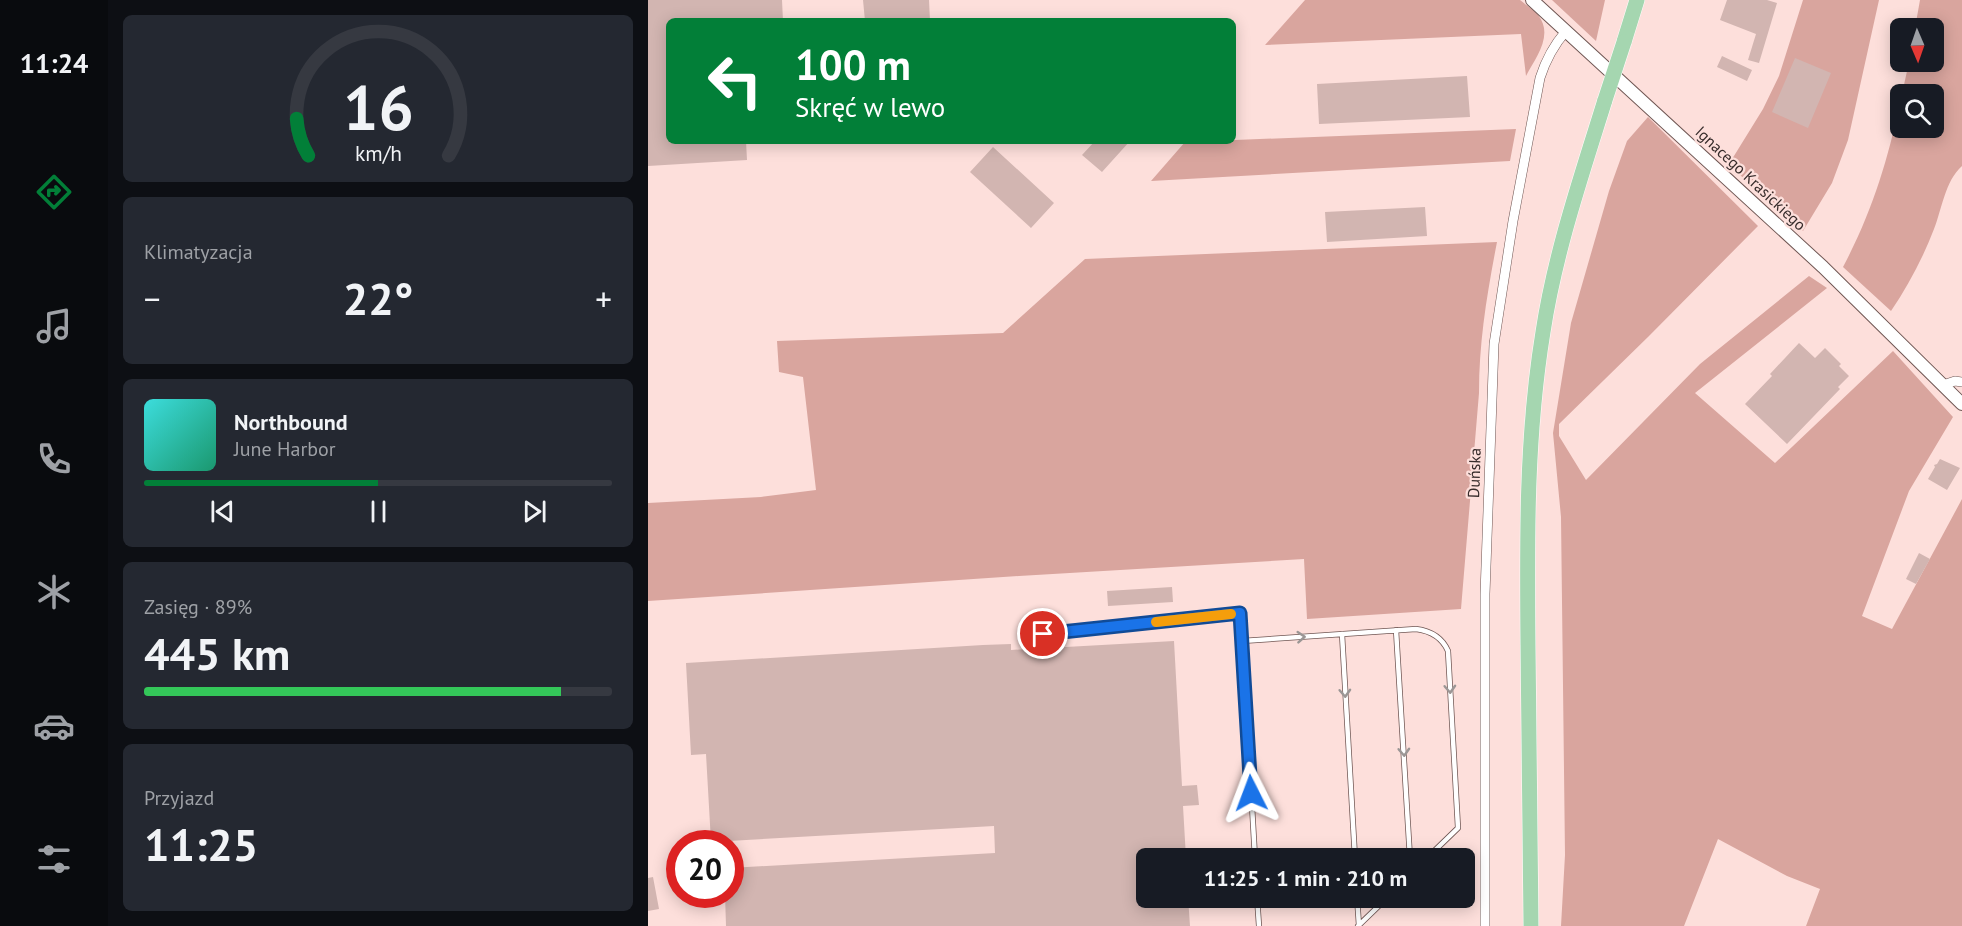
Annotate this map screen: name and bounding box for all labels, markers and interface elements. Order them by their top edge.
north arrow [1890,18,1944,72]
map controls [1890,18,1944,138]
text: 100 m [795,37,911,92]
icon: left [696,42,774,120]
text: 11:24 [20,46,88,80]
text: 16 [343,66,413,147]
button: search [1890,84,1944,138]
text: Skręć w lewo [795,90,945,124]
street label: Ignacego Krasickiego [1691,122,1811,234]
text: km/h [354,139,401,167]
icon: directions [33,171,75,213]
text: Klimatyzacja [144,239,253,265]
text: 22° [343,269,413,327]
text: − [144,277,161,320]
text: + [595,277,612,320]
icon: music [33,305,75,347]
text: Northbound [234,408,348,436]
text: June Harbor [234,436,336,462]
icon: phone [33,438,75,480]
street label: Duńska [1463,448,1485,498]
icon: previous [206,495,239,528]
icon: pause [362,495,395,528]
icon: next [518,495,551,528]
icon: climate [33,571,75,613]
text: Zasięg · 89% [144,594,252,620]
pin [1017,608,1068,659]
icon: arrive [1026,617,1059,650]
text: 445 km [144,624,290,682]
one-way arrow [1296,631,1305,644]
one-way arrow [1443,685,1456,694]
one-way arrow [1339,688,1352,697]
icon: car [33,705,75,747]
one-way arrow [1397,747,1410,756]
position arrow [1219,761,1283,825]
text: Przyjazd [144,785,214,811]
text: 11:25 [144,815,258,873]
speed limit sign: 20 [666,830,744,908]
icon: filters [33,838,75,880]
text: 11:25 · 1 min · 210 m [1204,864,1407,892]

